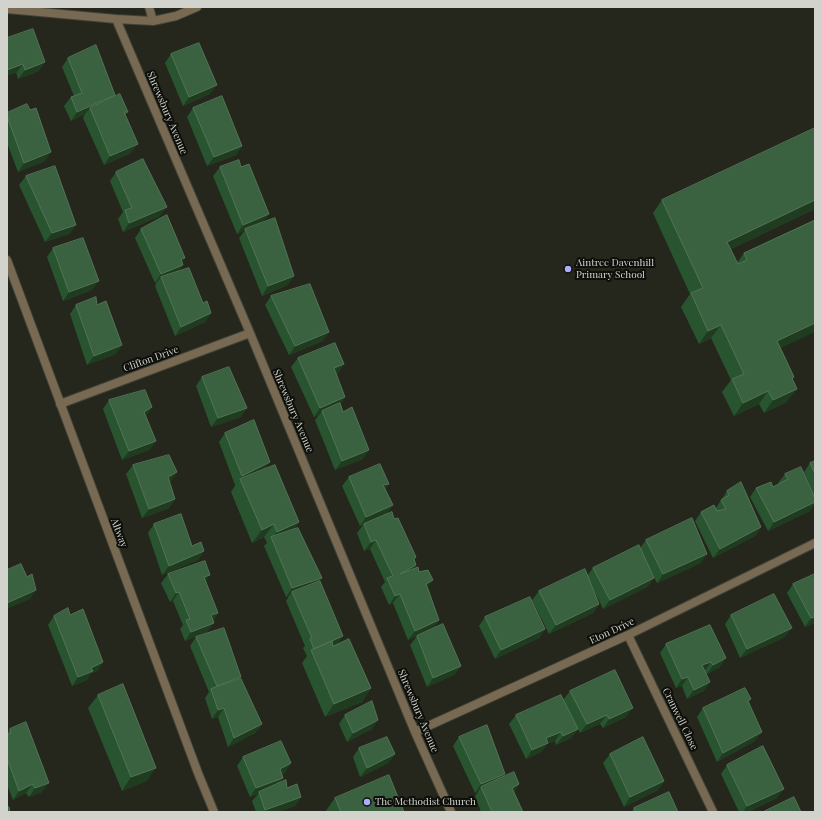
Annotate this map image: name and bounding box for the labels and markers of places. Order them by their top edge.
place label: Aintree Davenhill Primary School [576,257,654,280]
marker: Aintree Davenhill Primary School [563,264,573,274]
place label: The Methodist Church [375,796,476,808]
marker: The Methodist Church [362,797,372,807]

